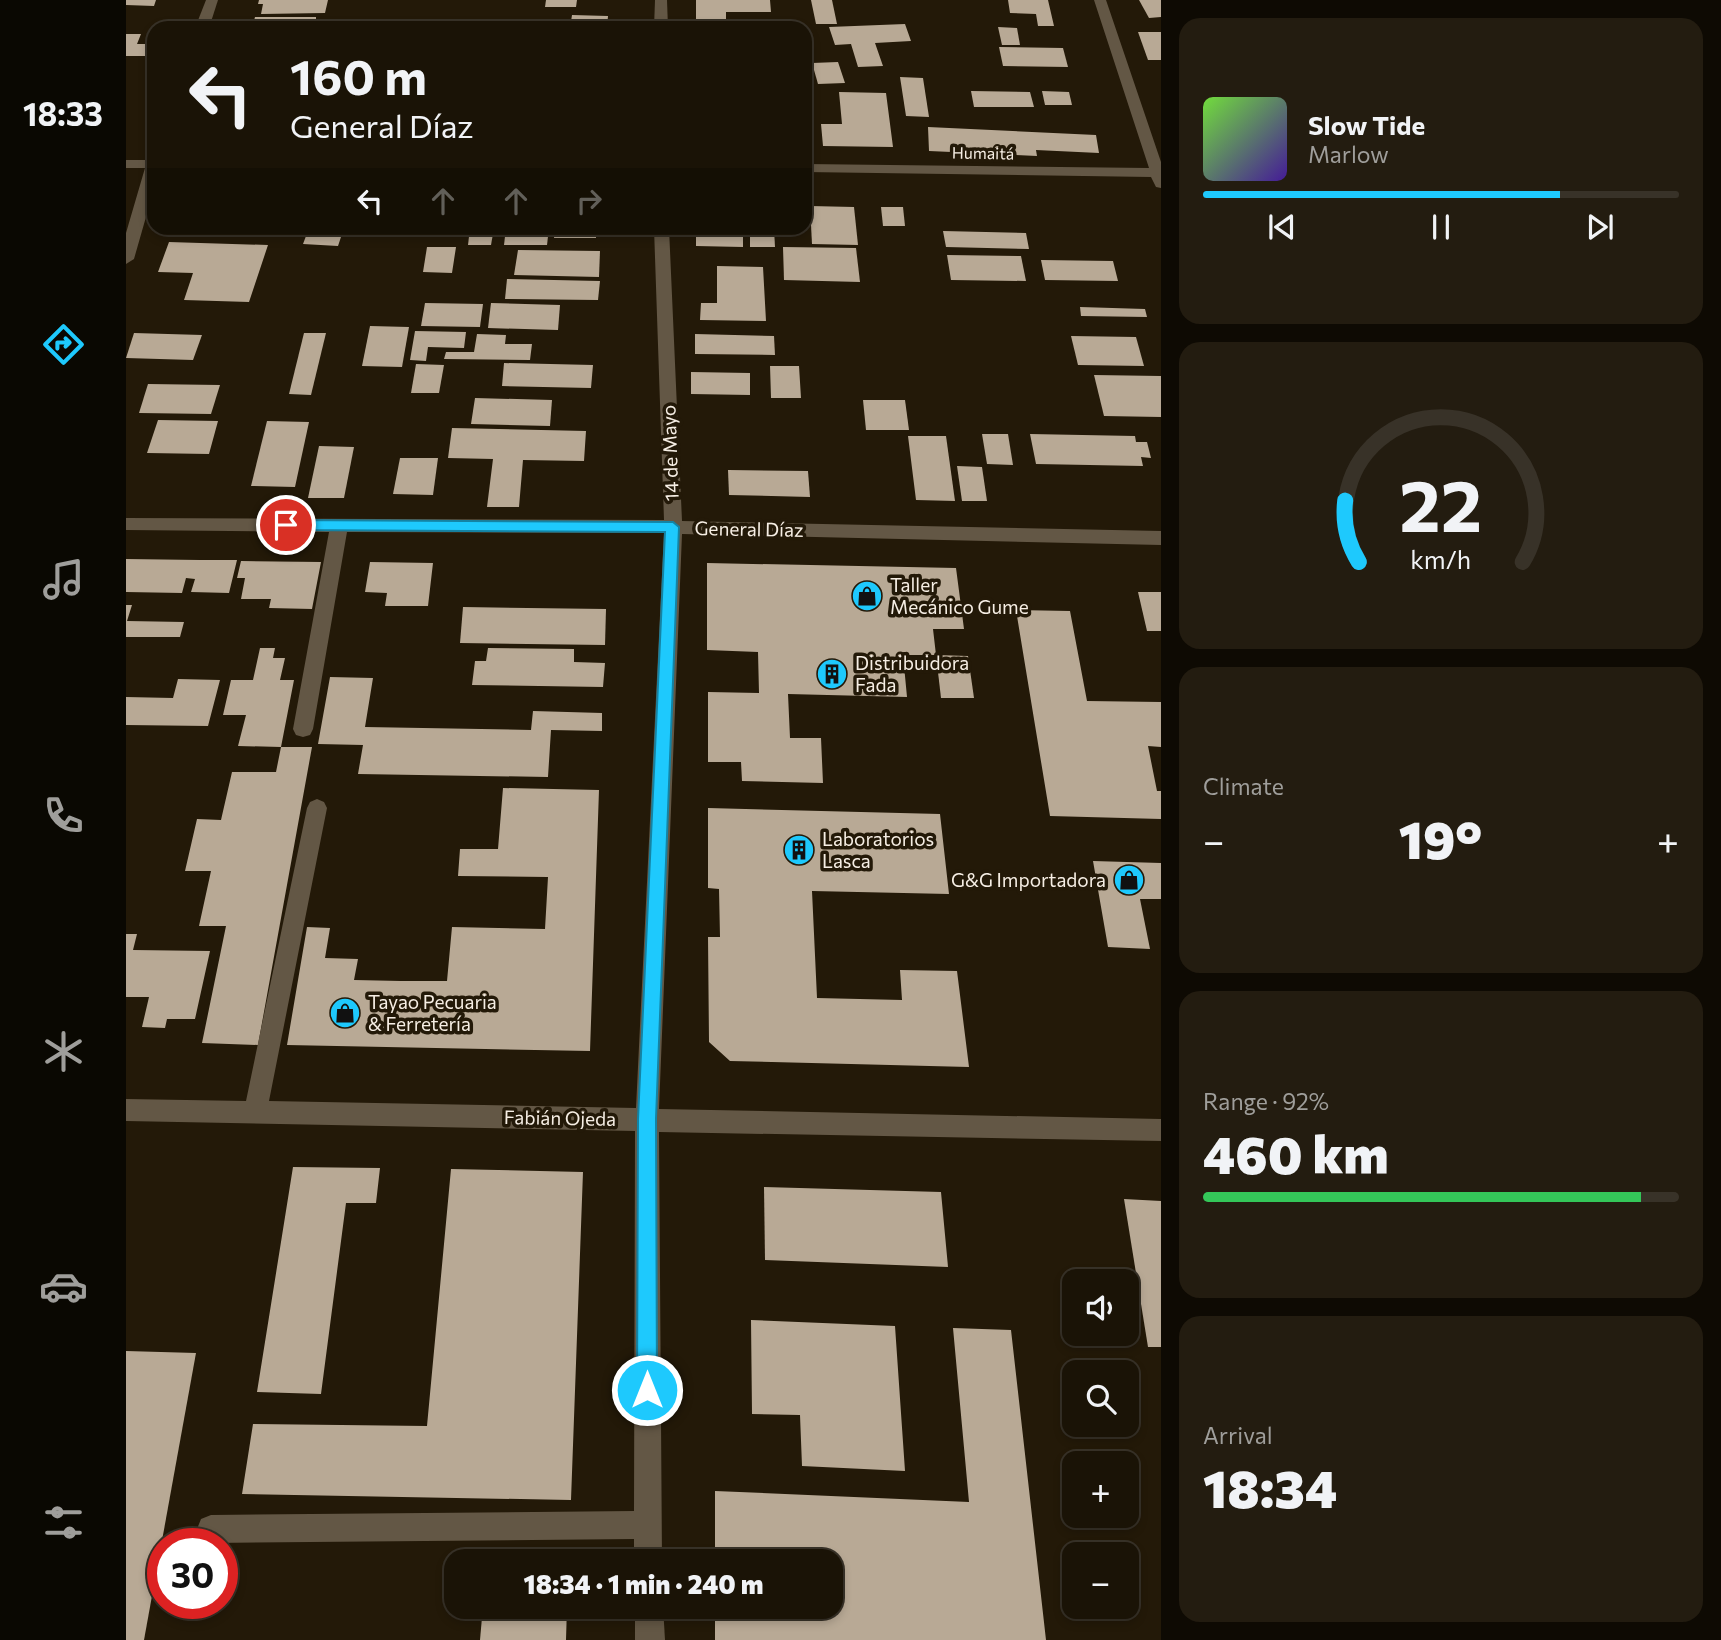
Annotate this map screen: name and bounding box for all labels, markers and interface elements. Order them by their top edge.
text: 160 m [290,45,427,105]
icon: left [175,49,266,140]
text: 18:33 [23,93,103,133]
text: General Díaz [290,105,473,145]
text: Slow Tide [1308,109,1425,140]
text: Marlow [1308,140,1389,168]
street label: Humaitá [952,142,1014,163]
icon: left [351,182,389,220]
icon: ahead [424,182,462,220]
icon: ahead [497,182,535,220]
icon: right [570,182,608,220]
icon: previous [1263,208,1301,246]
icon: pause [1422,208,1460,246]
icon: next [1581,208,1619,246]
icon: directions [39,320,88,369]
street label: 14 de Mayo [656,404,683,502]
text: 22 [1400,458,1482,547]
pin [256,495,316,555]
icon: arrive [267,506,305,544]
street label: General Díaz [694,516,804,541]
text: km/h [1411,543,1471,573]
icon: music [39,555,88,604]
place label: Taller Mecánico Gume [890,573,1029,618]
shop icon: Taller Mecánico Gume [850,579,884,613]
place label: Distribuidora Fada [855,651,969,696]
building icon: Distribuidora Fada [815,657,849,691]
text: Climate [1203,772,1284,800]
icon: phone [39,791,88,840]
text: 19° [1399,806,1482,870]
text: − [1203,816,1225,863]
text: + [1657,816,1679,863]
place label: Laboratorios Lasca [822,827,934,872]
building icon: Laboratorios Lasca [782,833,816,867]
shop icon: G&G Importadora [1112,863,1146,897]
place label: G&G Importadora [951,868,1106,891]
place label: Tayao Pecuaria & Ferretería [368,990,497,1035]
shop icon: Tayao Pecuaria & Ferretería [328,996,362,1030]
icon: climate [39,1027,88,1076]
text: Range · 92% [1203,1087,1329,1115]
street label: Fabián Ojeda [504,1105,616,1130]
text: 460 km [1203,1121,1389,1185]
icon: car [39,1262,88,1311]
map controls [1062,1269,1139,1619]
button: sound [1062,1269,1139,1346]
position arrow [610,1353,684,1427]
button: search [1062,1360,1139,1437]
text: Arrival [1203,1421,1273,1449]
button: + [1062,1451,1139,1528]
text: 18:34 [1203,1455,1337,1519]
icon: filters [39,1498,88,1547]
speed limit sign: 30 [147,1528,238,1619]
button: − [1062,1542,1139,1619]
text: 18:34 · 1 min · 240 m [524,1568,763,1599]

